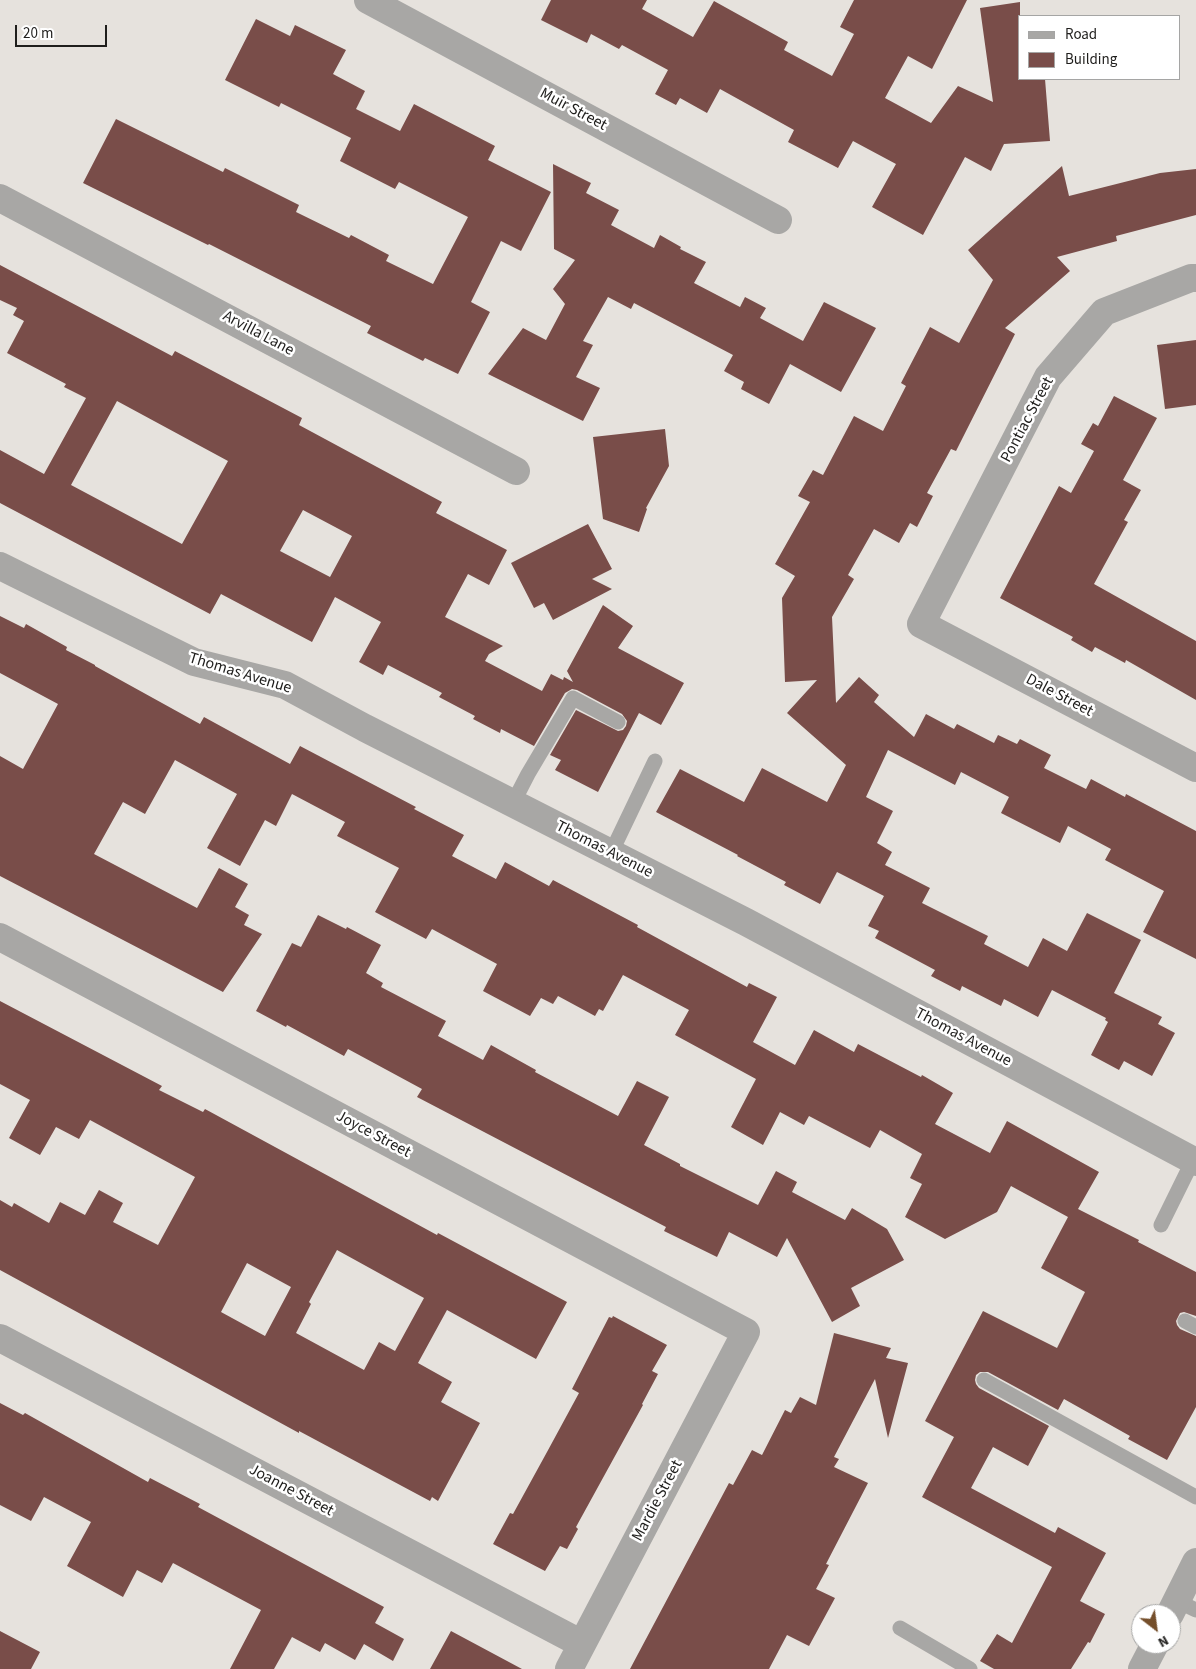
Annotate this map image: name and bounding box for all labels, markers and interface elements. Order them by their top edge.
scale bar [18,15,110,47]
legend [1018,15,1181,80]
text: 20 m [23,23,53,44]
text: Road [1065,24,1097,45]
text: Building [1065,49,1117,70]
street label: Muir Street [536,84,610,136]
street label: Arvilla Lane [219,307,297,361]
street label: Pontiac Street [997,374,1059,466]
street label: Thomas Avenue [186,649,294,699]
street label: Dale Street [1022,670,1096,722]
street label: Thomas Avenue [552,817,656,883]
street label: Thomas Avenue [911,1005,1015,1071]
street label: Joyce Street [332,1107,414,1163]
street label: Mardie Street [629,1457,687,1545]
street label: Joanne Street [245,1461,337,1521]
north arrow [1131,1604,1181,1654]
text: N [1154,1630,1172,1652]

